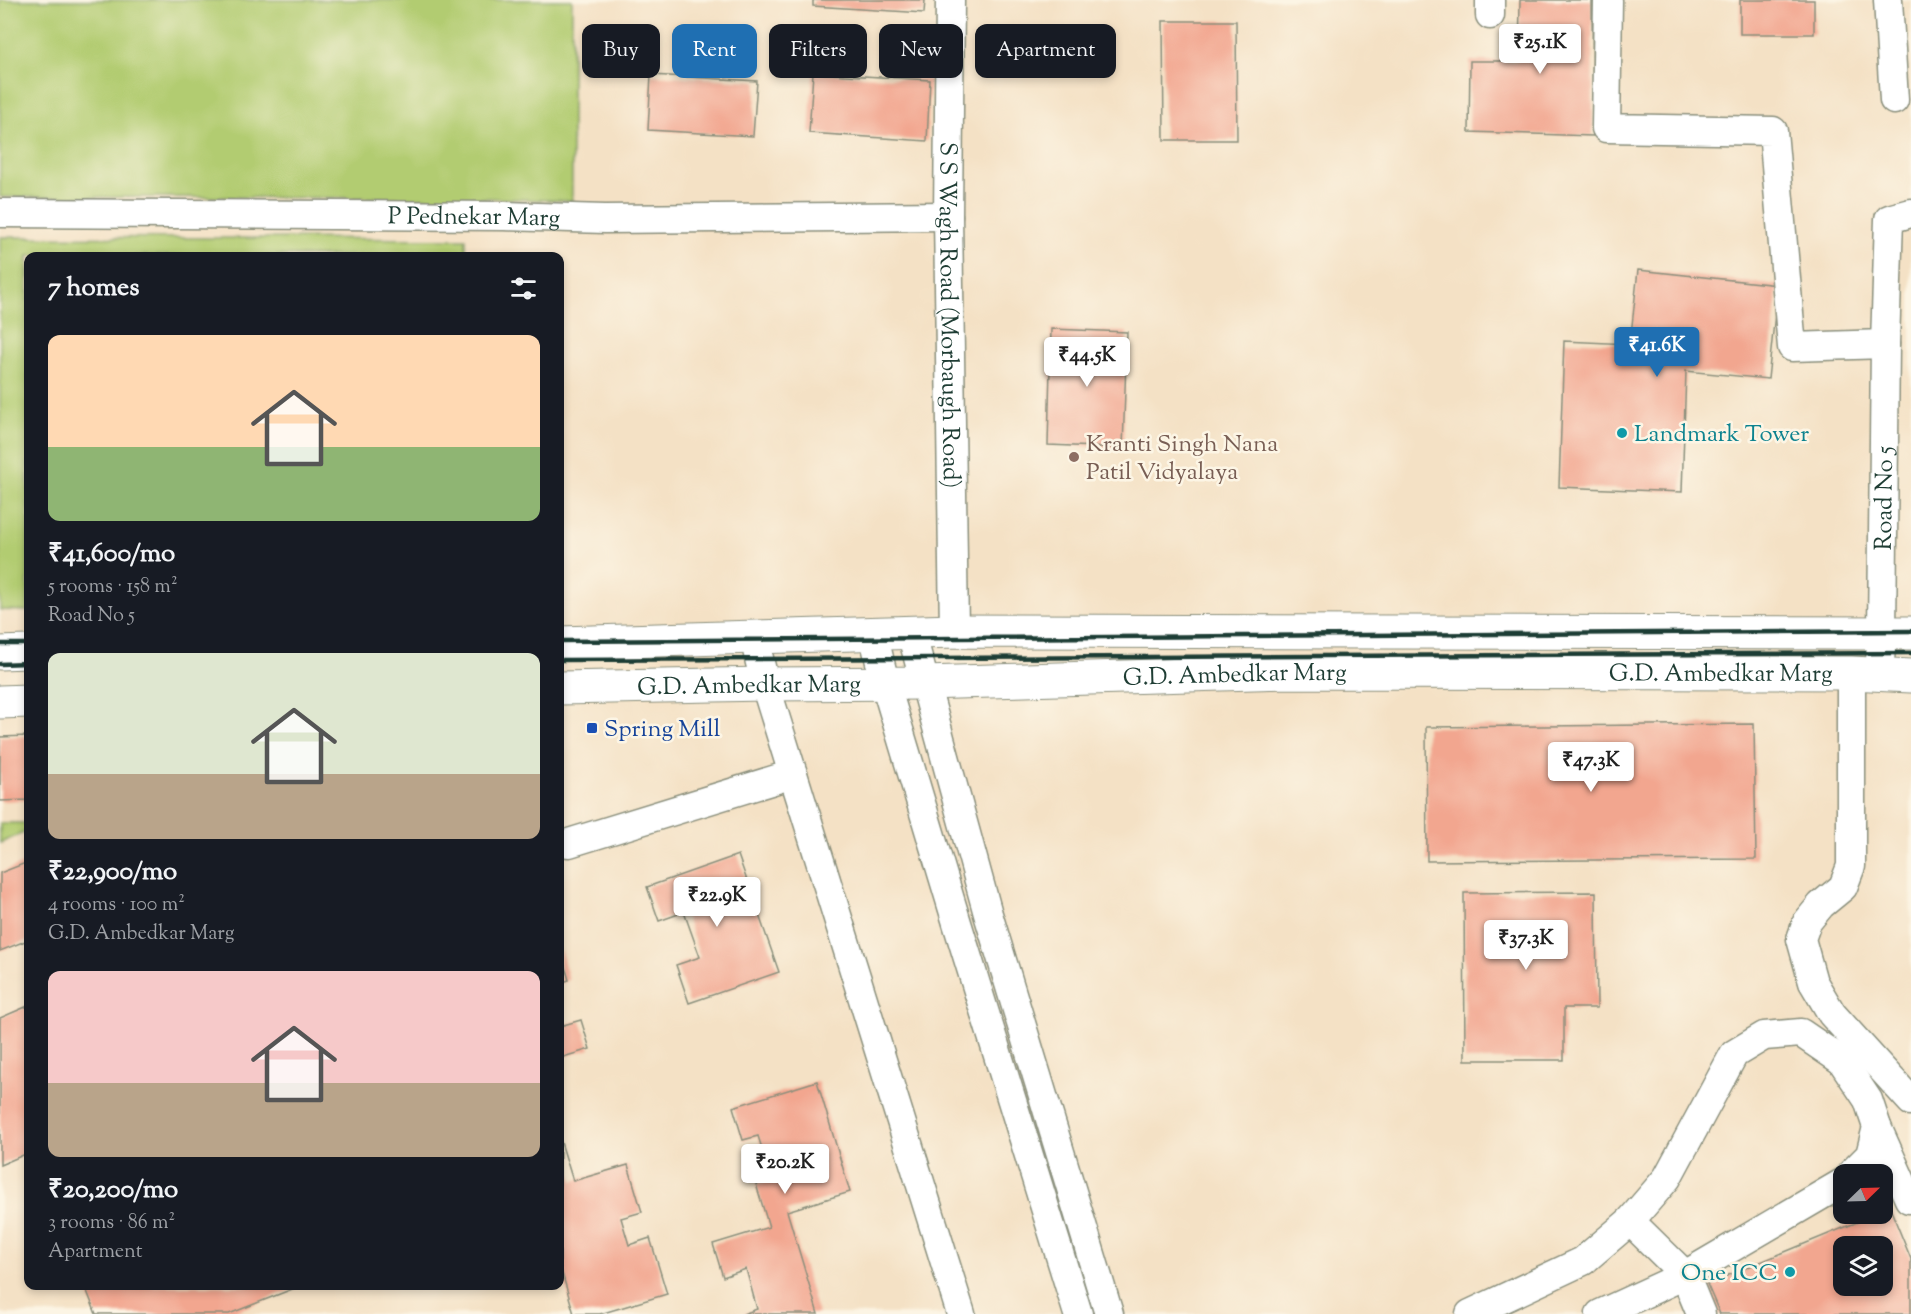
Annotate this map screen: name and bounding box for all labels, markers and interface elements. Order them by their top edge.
chip: Buy [582,24,660,78]
chip: Rent [672,24,757,78]
chip: Filters [769,24,867,78]
chip: New [879,24,963,78]
chip: Apartment [975,24,1116,78]
pin: ₹25.1K [1491,24,1589,75]
text: ₹25.1K [1513,29,1567,58]
street label: S S Wagh Road (Morbaugh Road) [929,142,967,489]
street label: P Pednekar Marg [388,200,561,237]
text: 7 homes [48,270,139,307]
icon: filters [507,272,540,305]
pin: ₹41.6K [1608,327,1706,378]
text: ₹41.6K [1628,332,1686,361]
pin: ₹44.5K [1038,337,1136,388]
text: ₹44.5K [1058,342,1116,371]
icon: home [240,374,348,482]
place label: Landmark Tower [1634,418,1809,452]
marker: Landmark Tower [1615,426,1629,440]
place label: Kranti Singh Nana Patil Vidyalaya [1086,428,1278,490]
street label: Road No 5 [1868,446,1903,551]
marker: Kranti Singh Nana Patil Vidyalaya [1067,450,1081,464]
text: ₹41,600/mo [48,536,175,573]
text: 5 rooms · 158 m² [48,573,178,602]
text: Road No 5 [48,602,135,631]
street label: G.D. Ambedkar Marg [1122,657,1347,696]
street label: G.D. Ambedkar Marg [1609,658,1833,692]
street label: G.D. Ambedkar Marg [637,668,861,705]
icon: home [240,692,348,800]
place label: Spring Mill [604,713,721,747]
marker: Spring Mill [585,721,599,735]
pin: ₹47.3K [1542,742,1640,793]
text: ₹47.3K [1562,747,1620,776]
text: ₹22,900/mo [48,854,177,891]
pin: ₹22.9K [668,877,766,928]
text: ₹22.9K [688,882,747,911]
text: 4 rooms · 100 m² [48,891,185,920]
text: G.D. Ambedkar Marg [48,920,235,949]
pin: ₹37.3K [1477,920,1575,971]
text: ₹37.3K [1498,925,1554,954]
icon: home [240,1010,348,1118]
pin: ₹20.2K [736,1144,834,1195]
text: ₹20.2K [755,1149,815,1178]
north arrow [1833,1164,1893,1224]
map controls [1833,1164,1893,1296]
text: ₹20,200/mo [48,1172,178,1209]
text: 3 rooms · 86 m² [48,1209,175,1238]
button: layers [1833,1236,1893,1296]
text: Apartment [48,1238,143,1267]
place label: One ICC [1681,1257,1778,1291]
marker: One ICC [1783,1265,1797,1279]

